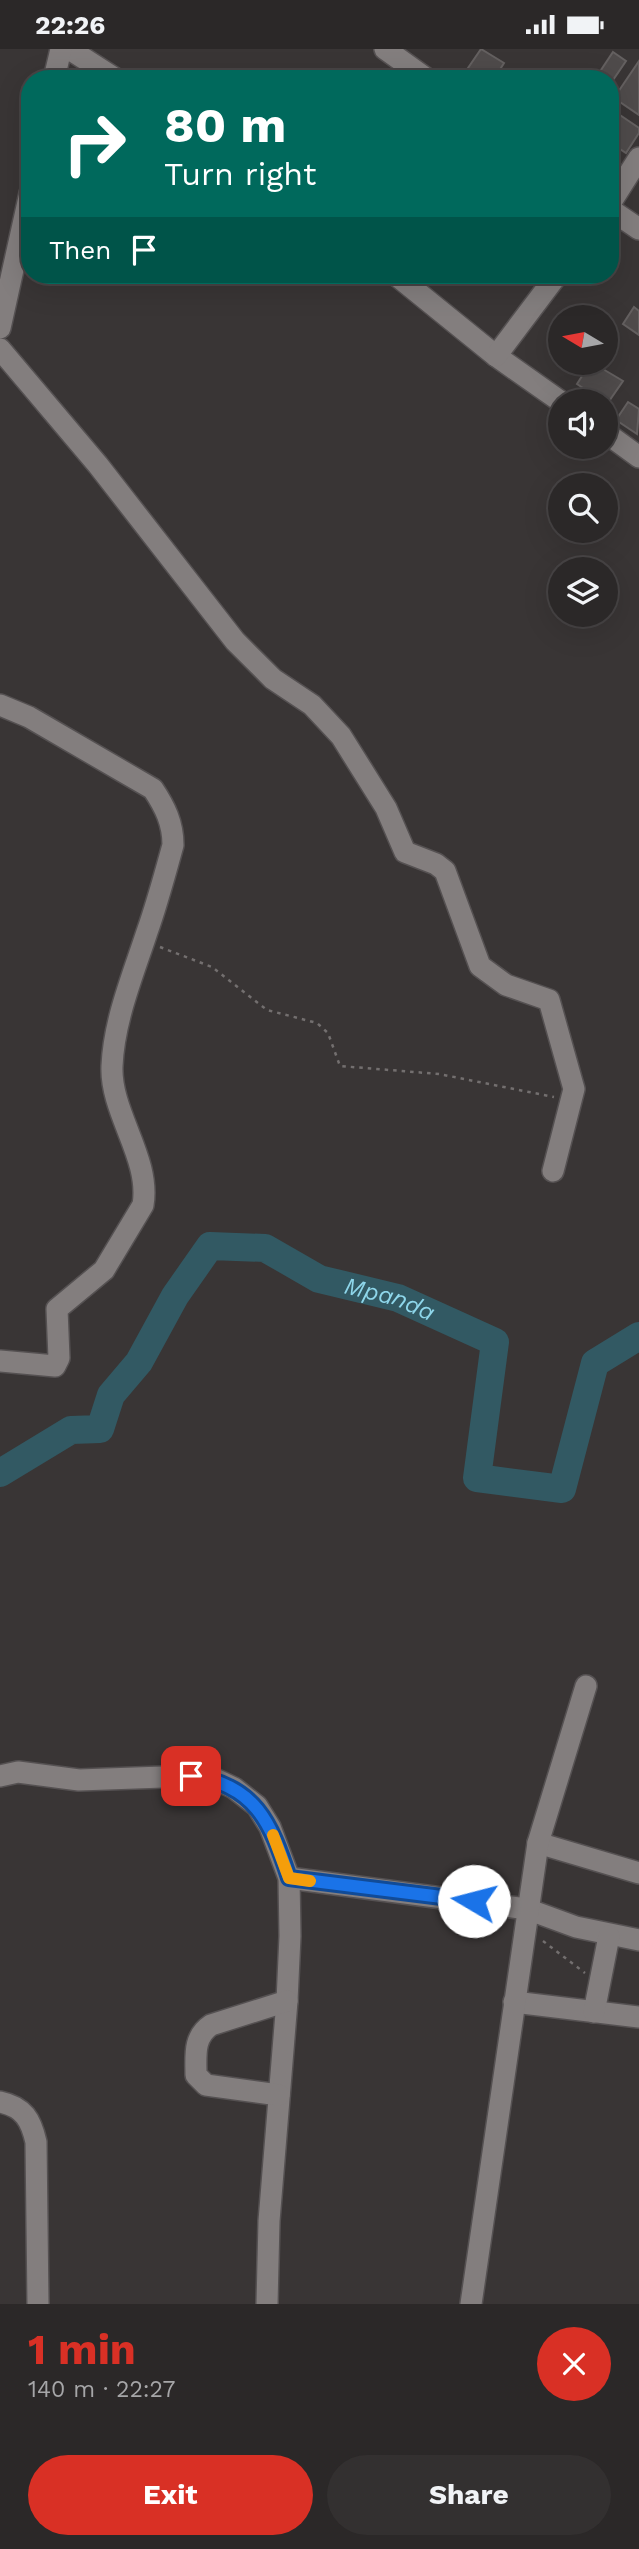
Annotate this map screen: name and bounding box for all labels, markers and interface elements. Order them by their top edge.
text: 22:26 [35,10,105,40]
text: 80 m [164,96,286,154]
icon: right [49,98,140,189]
text: Turn right [164,155,316,193]
icon: arrive [125,231,163,269]
text: Then [49,235,111,265]
north arrow [548,305,618,375]
map controls [548,305,618,627]
button: sound [548,389,618,459]
button: search [548,473,618,543]
button: layers [548,557,618,627]
water label: Mpanda [342,1272,439,1327]
pin [161,1746,221,1806]
icon: arrive [172,1757,210,1795]
position arrow [437,1864,511,1938]
text: 1 min [28,2325,136,2374]
button: close [537,2327,611,2401]
text: 140 m · 22:27 [28,2376,175,2403]
button: Exit [28,2455,313,2535]
button: Share [327,2455,611,2535]

